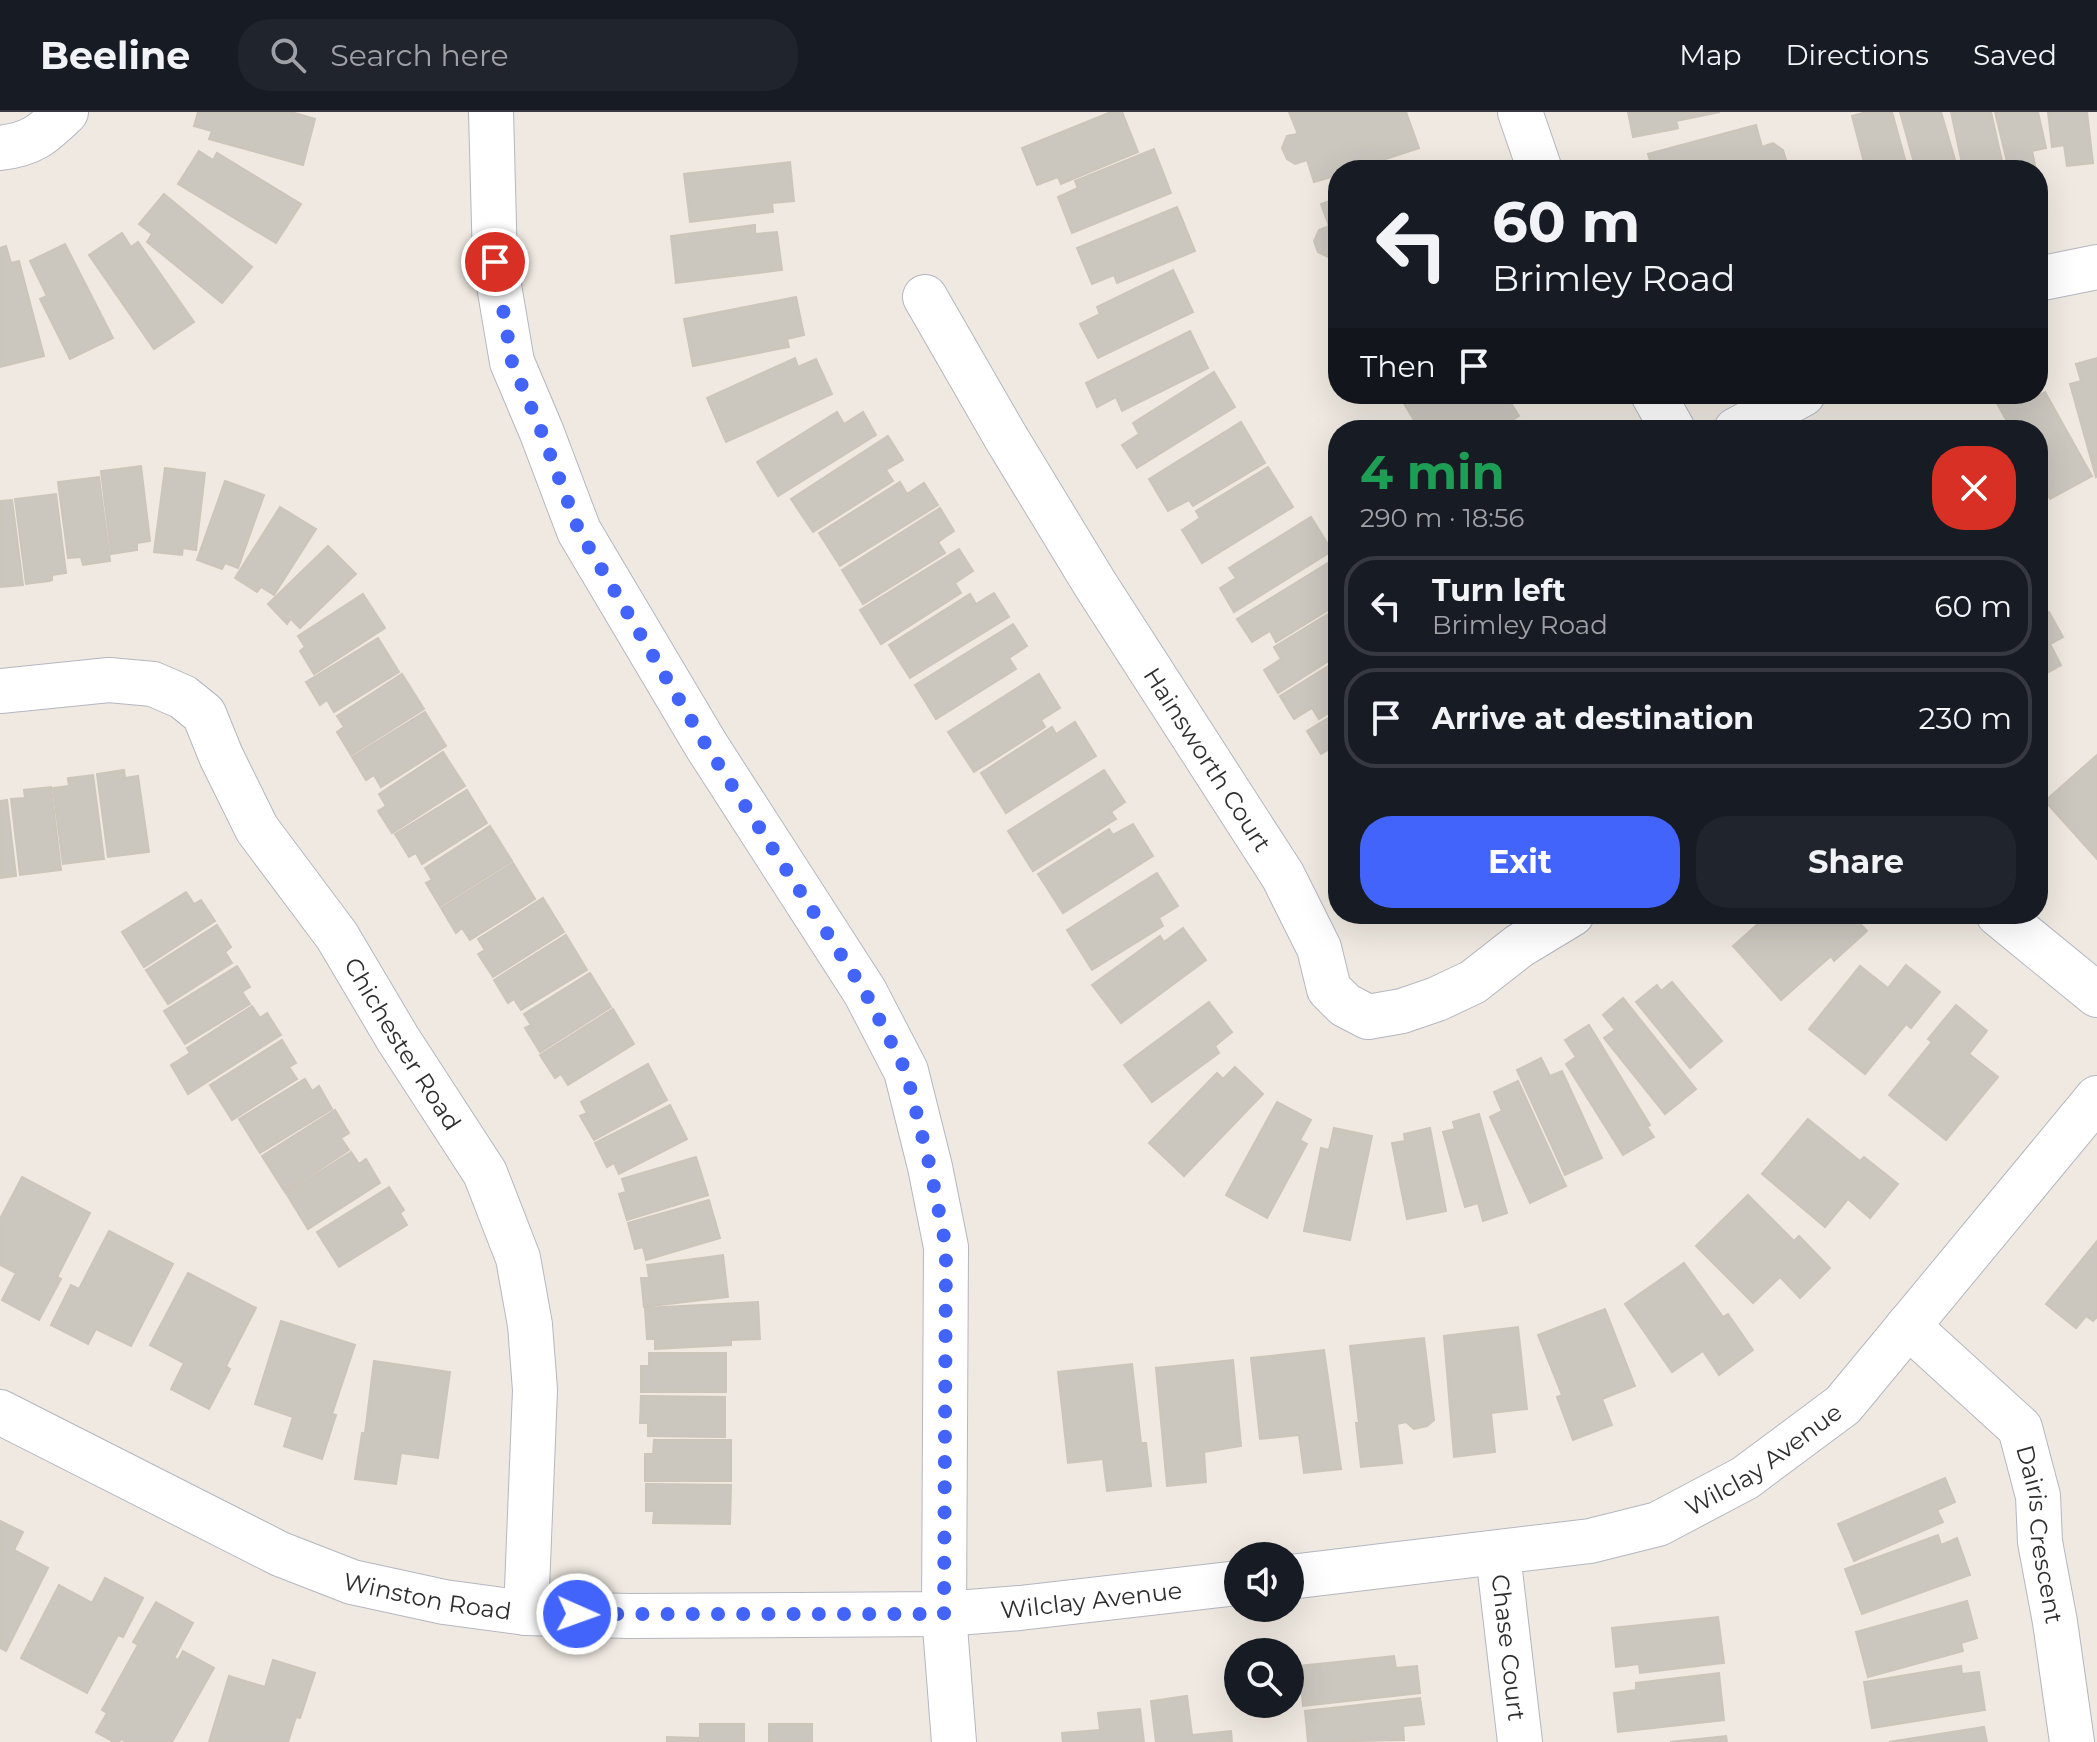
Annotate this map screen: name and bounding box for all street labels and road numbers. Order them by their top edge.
street label: Hainsworth Court [1138,662,1278,857]
street label: Chichester Road [338,952,468,1135]
street label: Wilclay Avenue [1680,1397,1847,1522]
street label: Dairis Crescent [2011,1442,2070,1626]
street label: Winston Road [341,1566,513,1625]
street label: Chase Court [1486,1572,1532,1722]
street label: Wilclay Avenue [999,1575,1184,1624]

